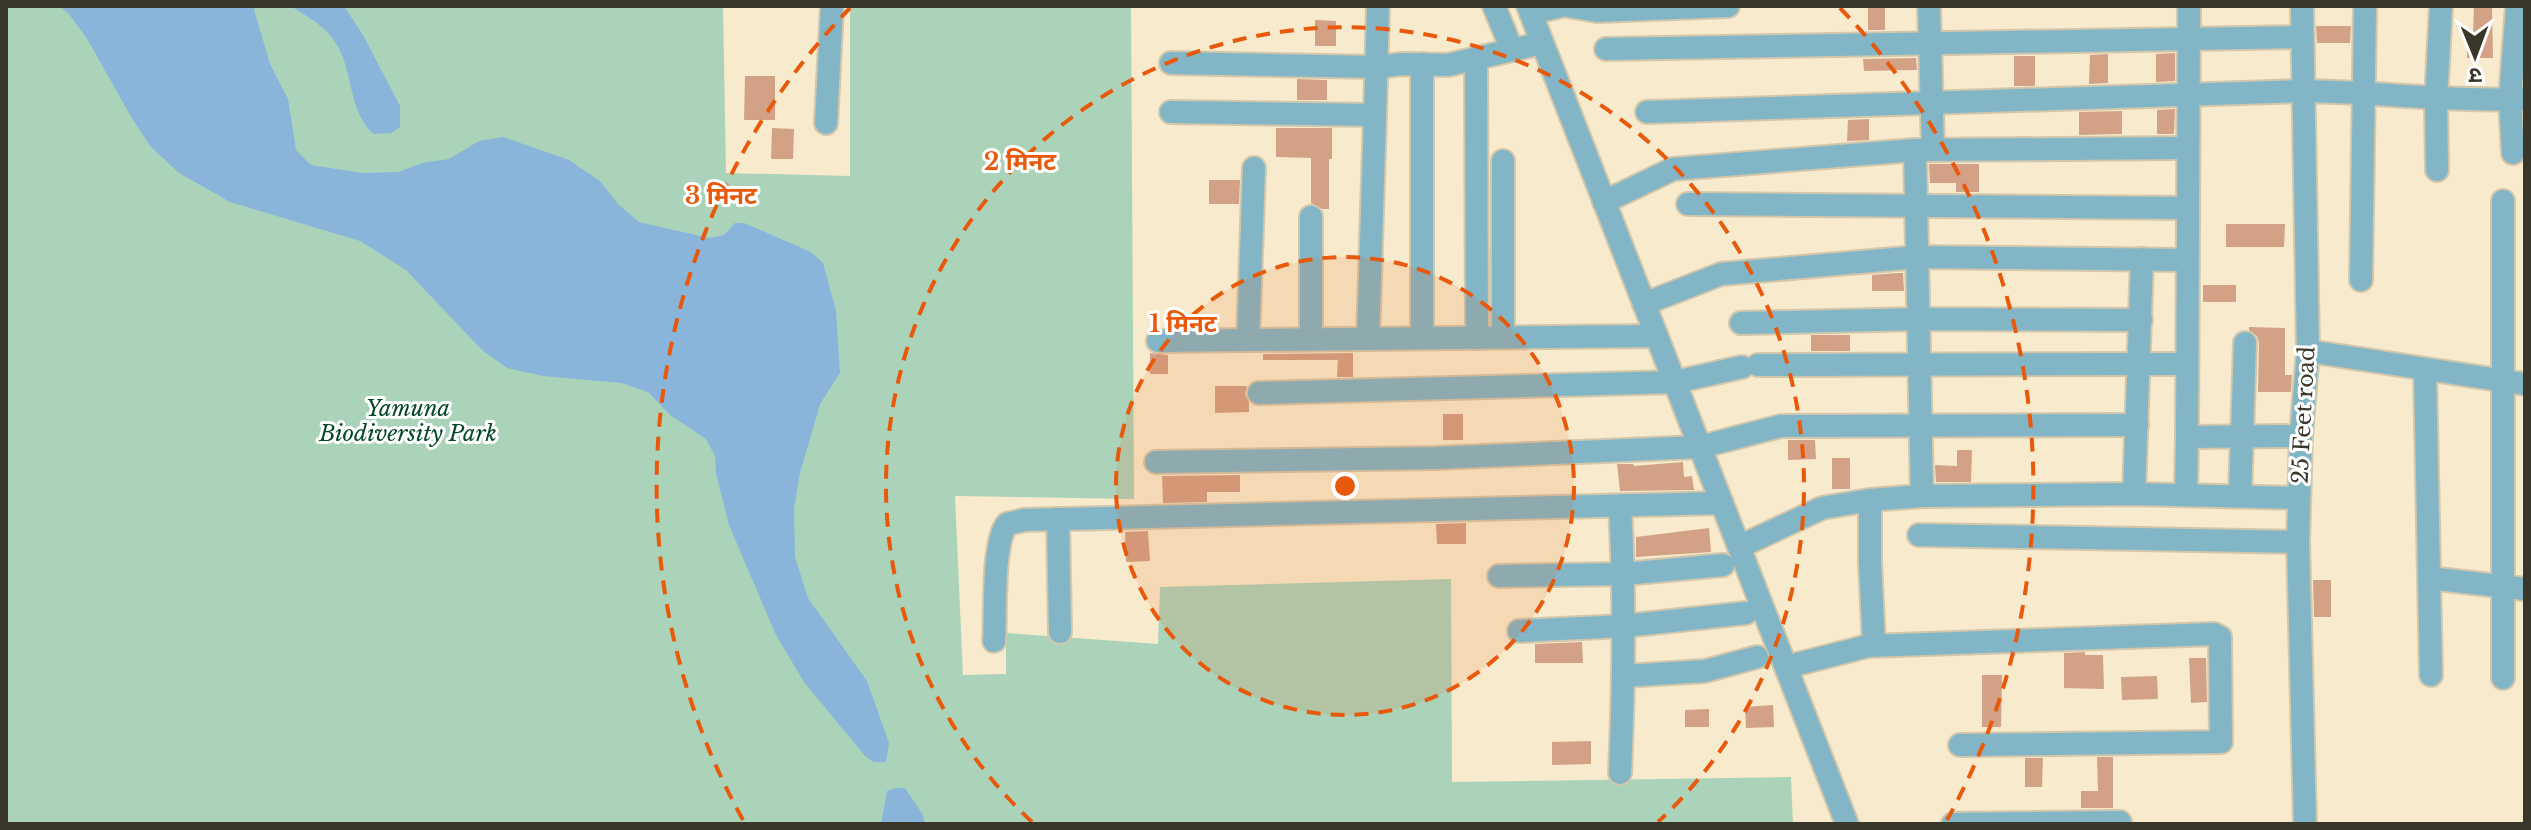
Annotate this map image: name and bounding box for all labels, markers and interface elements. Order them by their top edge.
north arrow [2435,16,2515,96]
text: उ [2468,62,2482,89]
text: 2 मिनट [984,147,1057,176]
text: 3 मिनट [685,181,758,210]
text: 1 मिनट [1149,309,1218,338]
street label: 25 Feet road [2286,345,2321,485]
park label: Yamuna Biodiversity Park [318,395,497,447]
centre of rings [1331,472,1359,500]

